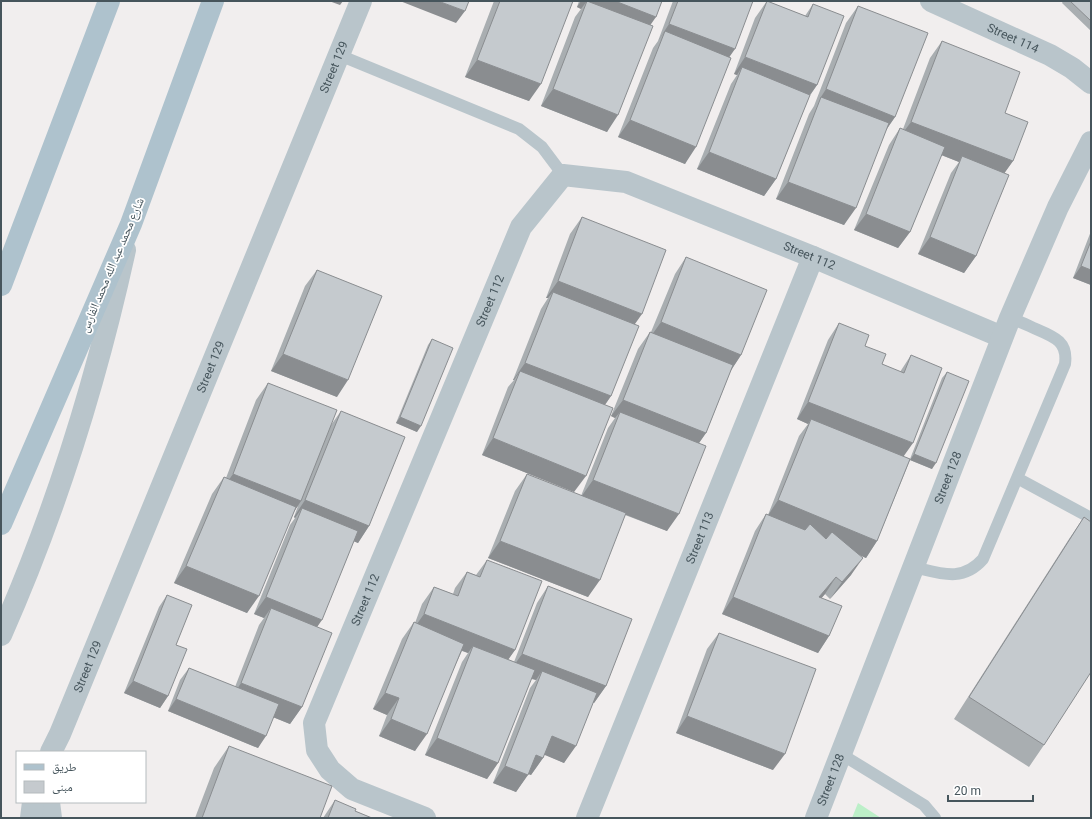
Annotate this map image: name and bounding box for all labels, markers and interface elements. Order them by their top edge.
street label: Street 114 [985,20,1041,56]
street label: Street 129 [317,39,351,95]
street label: شارع محمد عبد الله محمد الفارس [77,196,148,335]
street label: Street 112 [781,239,838,273]
street label: Street 112 [473,273,507,329]
street label: Street 129 [194,339,228,395]
street label: Street 128 [932,449,965,506]
street label: Street 113 [683,510,717,566]
street label: Street 112 [348,572,383,628]
street label: Street 129 [71,639,105,695]
legend [16,751,146,803]
street label: Street 128 [814,751,847,808]
text: طريق [52,760,77,774]
scale bar [948,777,1033,803]
text: مبنى [52,780,73,794]
text: 20 m [954,784,981,798]

